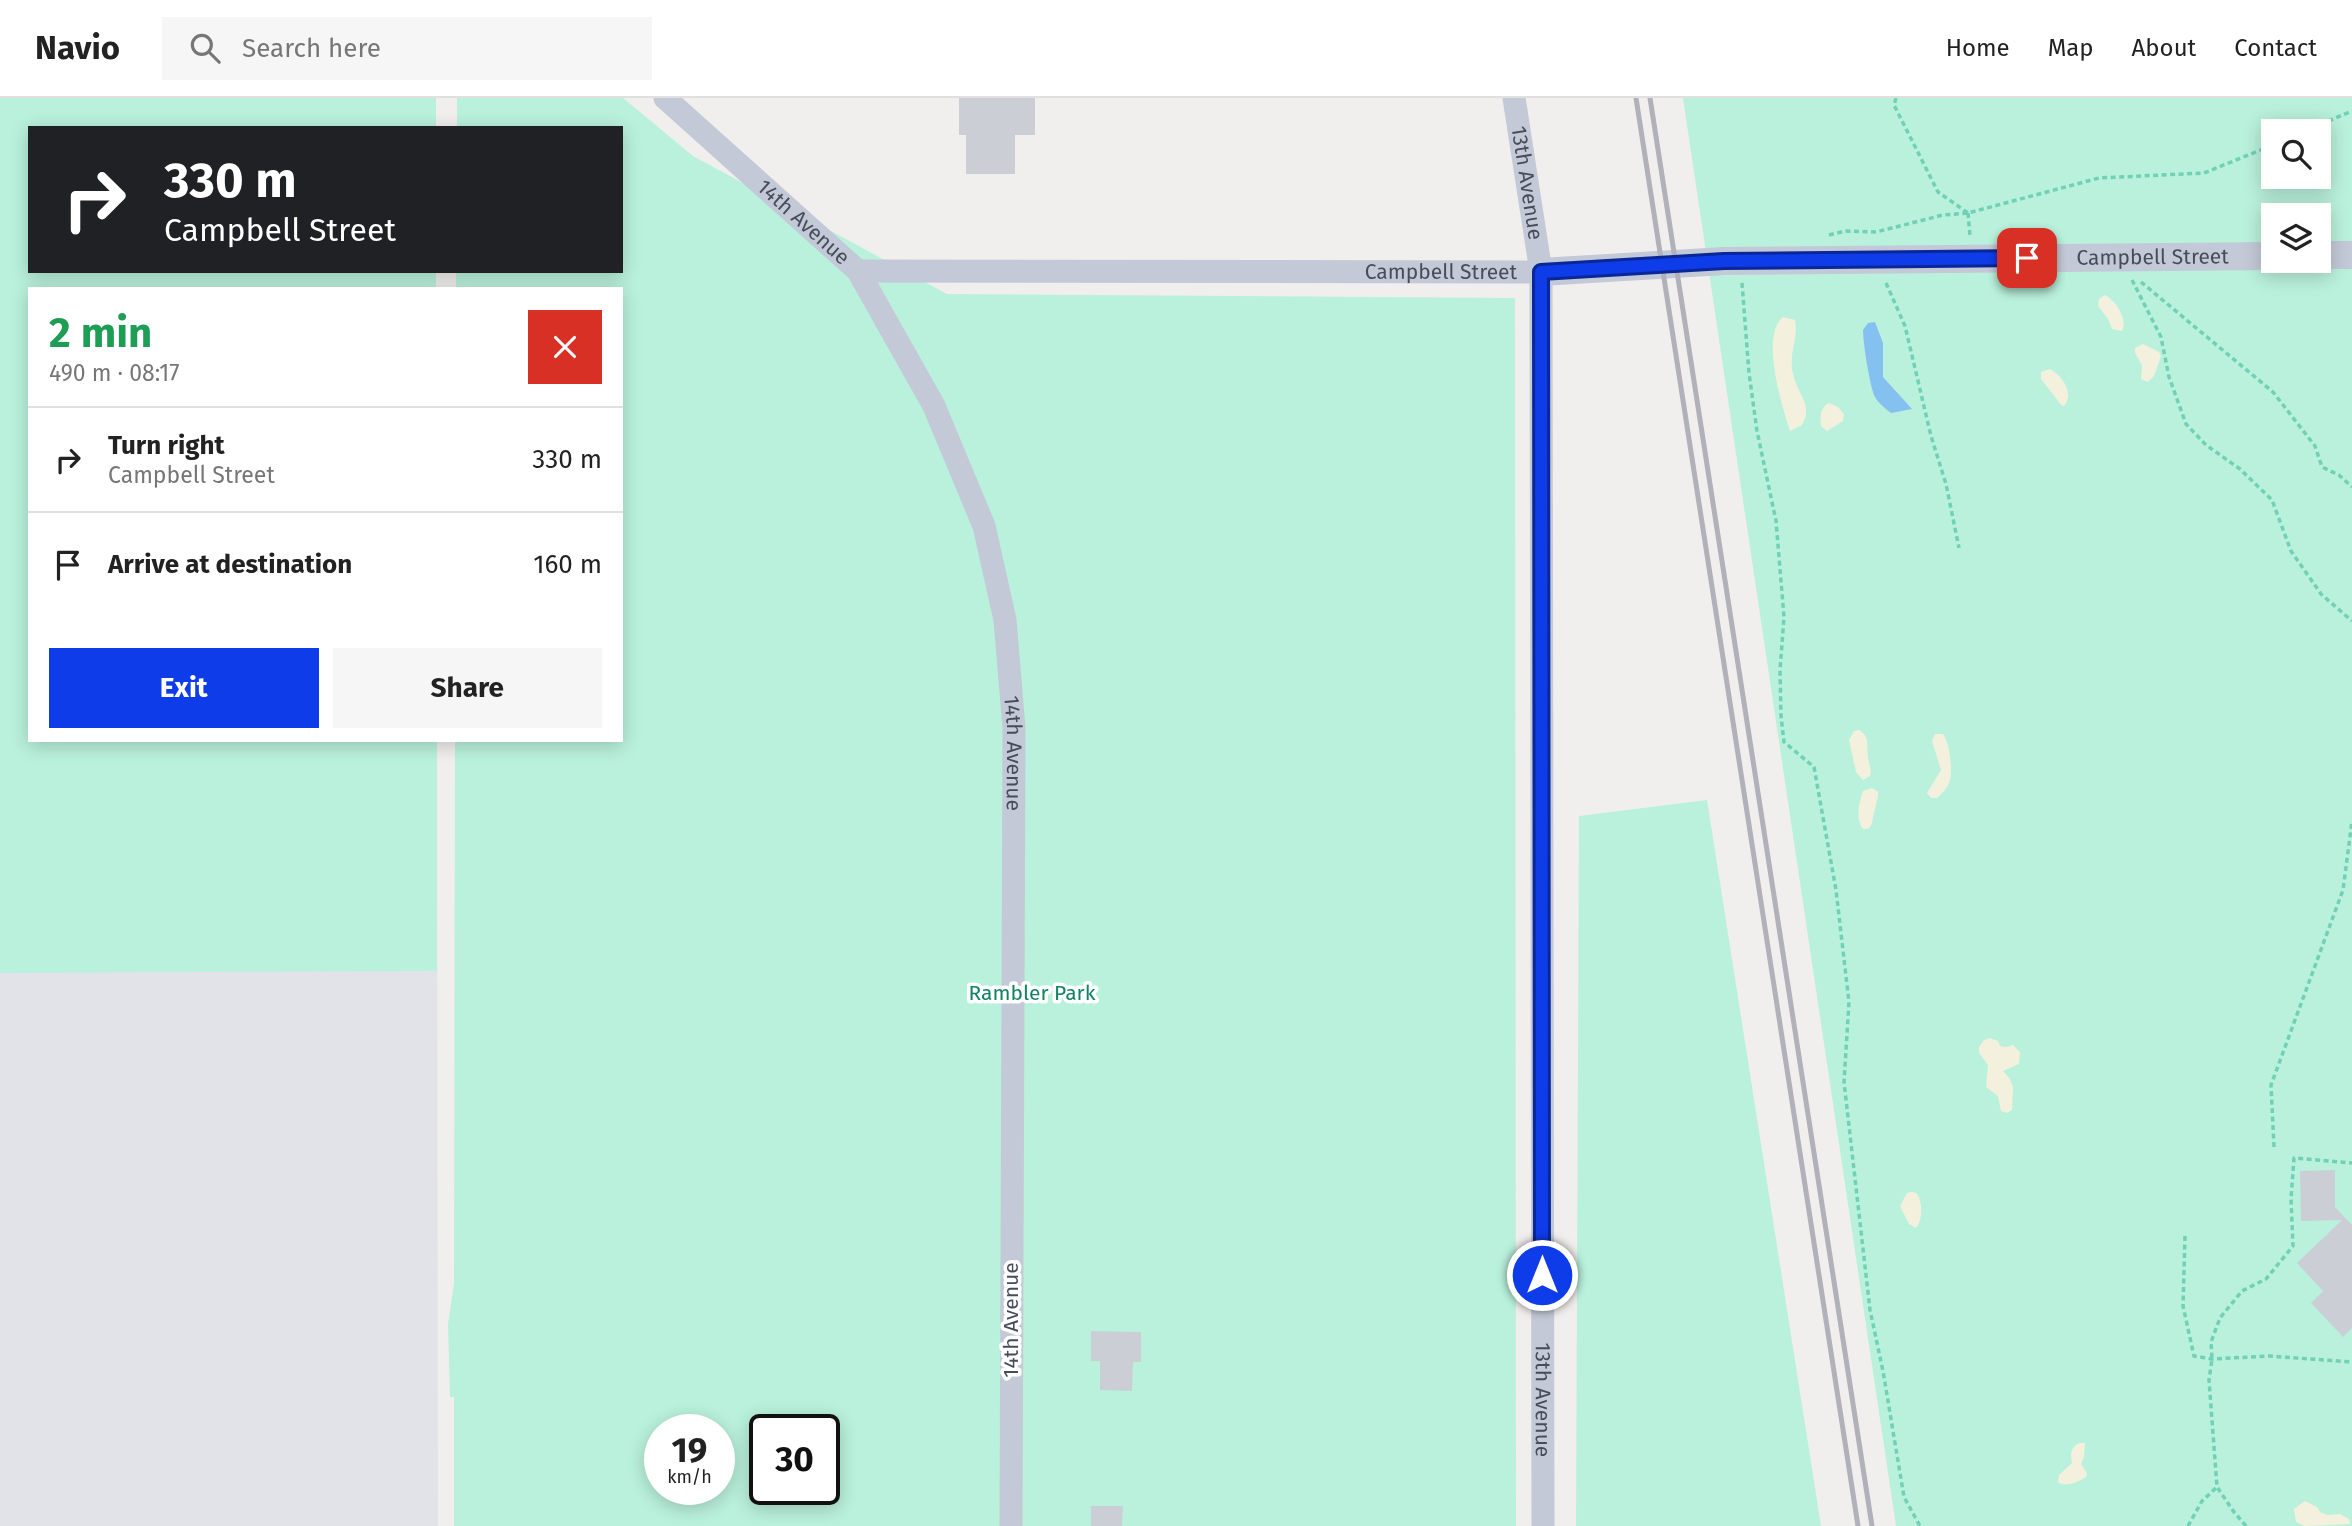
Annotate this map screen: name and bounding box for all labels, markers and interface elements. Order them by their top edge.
search box [162,17,652,80]
text: Navio [35,28,120,68]
icon: search [186,29,224,67]
text: Search here [242,33,381,64]
text: Home [1946,34,2010,62]
text: Map [2048,34,2094,62]
text: About [2132,34,2196,62]
text: Contact [2234,34,2317,62]
map controls [2261,119,2331,273]
button: search [2261,119,2331,189]
street label: 13th Avenue [1506,124,1549,242]
text: 330 m [164,151,297,210]
icon: right [49,154,140,245]
street label: 14th Avenue [752,174,855,270]
button: layers [2261,203,2331,273]
text: Campbell Street [164,211,396,249]
pin [1997,228,2057,288]
icon: arrive [2008,239,2046,277]
street label: Campbell Street [2076,243,2229,271]
street label: Campbell Street [1365,259,1518,285]
text: 2 min [49,308,152,358]
button: close [528,310,602,384]
text: 490 m · 08:17 [49,359,179,387]
text: Turn right [108,430,225,461]
icon: right [49,441,87,479]
text: 330 m [532,444,602,475]
text: Campbell Street [108,461,275,489]
icon: arrive [49,546,87,584]
text: Arrive at destination [108,549,352,580]
text: 160 m [533,549,602,580]
button: Exit [49,648,319,728]
button: Share [333,648,602,728]
street label: 14th Avenue [998,694,1027,811]
park label: Rambler Park [969,980,1096,1006]
position arrow [1505,1238,1579,1312]
street label: 14th Avenue [998,1262,1024,1378]
street label: 13th Avenue [1530,1342,1556,1457]
speed limit sign: 30 [749,1414,840,1505]
text: 19 [672,1429,707,1471]
text: km/h [667,1466,712,1488]

